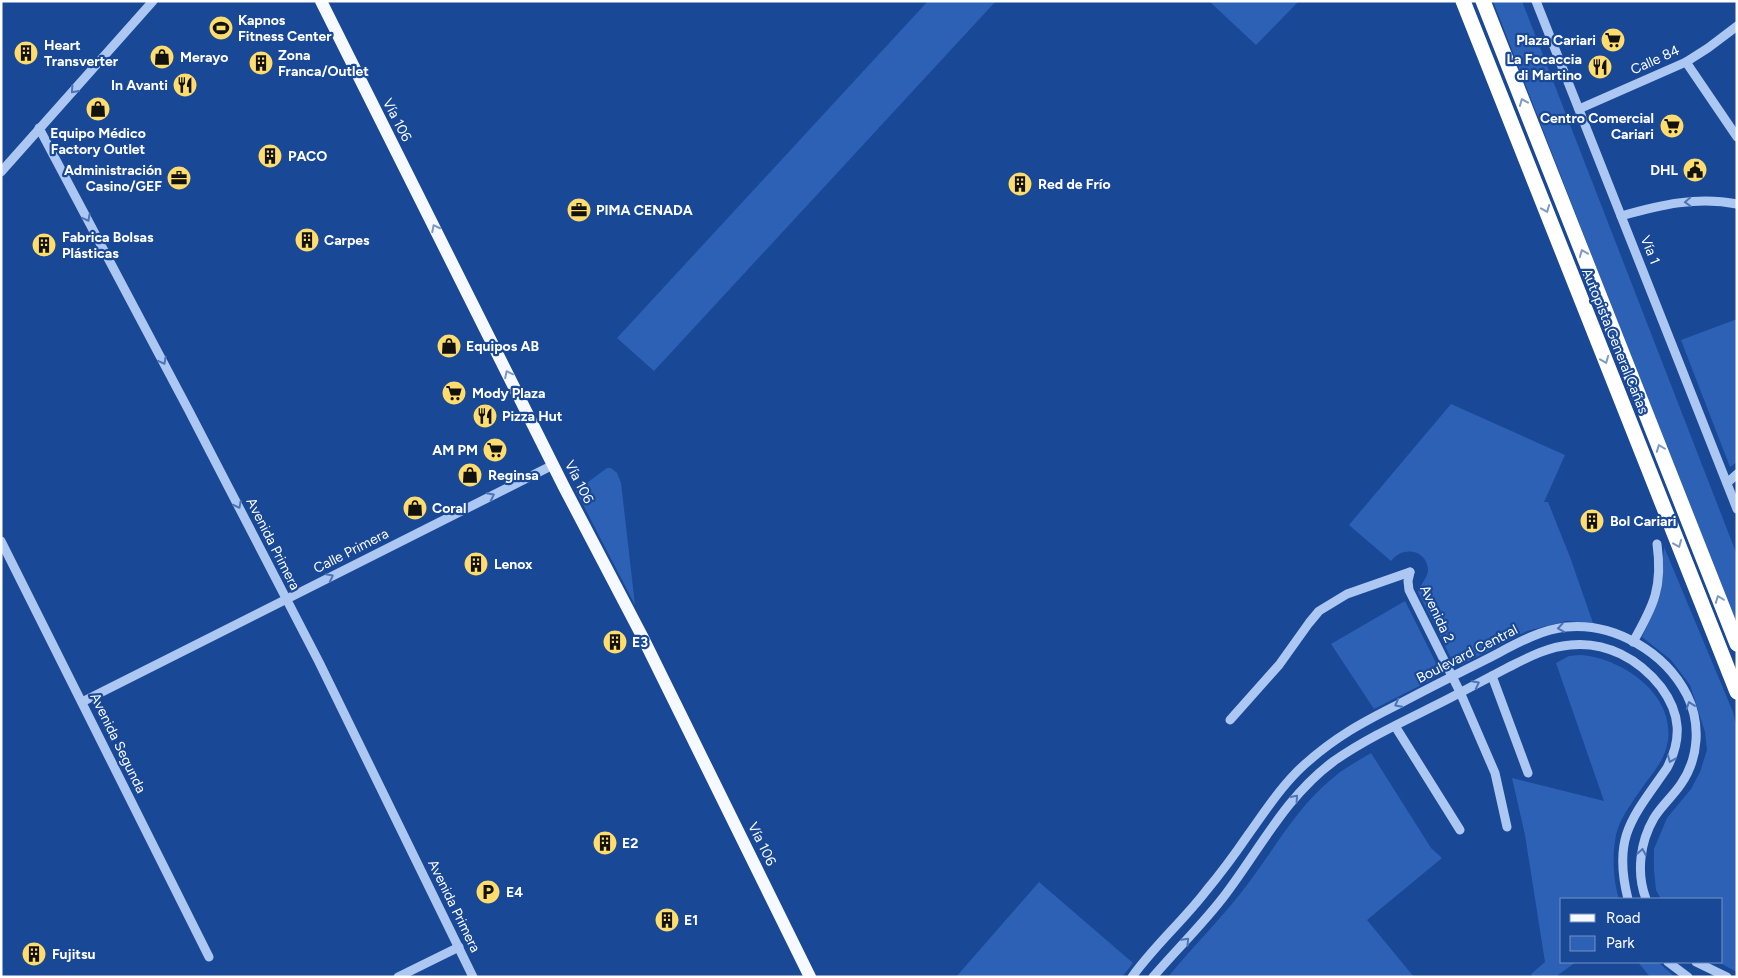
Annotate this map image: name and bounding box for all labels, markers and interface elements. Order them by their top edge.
place label: Kapnos Fitness Center [238,12,332,45]
sports icon: Kapnos Fitness Center [208,15,234,41]
supermarket icon: Plaza Cariari [1600,27,1626,53]
place label: Plaza Cariari [1516,32,1596,49]
place label: Heart Transverter [44,37,119,70]
building icon: Heart Transverter [13,40,39,66]
street label: Calle 84 [1628,42,1682,78]
shop icon: Merayo [149,44,175,70]
place label: Zona Franca/Outlet [278,47,369,80]
place label: Merayo [180,49,228,66]
building icon: Zona Franca/Outlet [248,50,274,76]
place label: La Focaccia di Martino [1506,51,1582,84]
restaurant icon: La Focaccia di Martino [1587,54,1613,80]
restaurant icon: In Avanti [172,72,198,98]
place label: In Avanti [111,77,168,94]
one-way arrow [71,84,80,93]
shop icon: Equipo Médico Factory Outlet [85,96,111,122]
street label: Vía 106 [379,96,415,145]
one-way arrow [1519,98,1529,106]
place label: Centro Comercial Cariari [1540,110,1654,143]
supermarket icon: Centro Comercial Cariari [1659,113,1685,139]
place label: Equipo Médico Factory Outlet [50,125,146,158]
building icon: PACO [257,143,283,169]
place label: PACO [288,148,327,165]
public building icon: DHL [1682,157,1708,183]
place label: Administración Casino/GEF [64,162,162,195]
place label: DHL [1650,162,1678,179]
office icon: Administración Casino/GEF [166,165,192,191]
building icon: Red de Frío [1007,171,1033,197]
place label: Red de Frío [1038,176,1111,193]
one-way arrow [1684,196,1692,207]
office icon: PIMA CENADA [566,197,592,223]
place label: PIMA CENADA [596,202,693,219]
one-way arrow [1540,204,1550,213]
one-way arrow [81,212,91,221]
one-way arrow [431,225,441,234]
building icon: Carpes [294,227,320,253]
place label: Fabrica Bolsas Plásticas [62,229,154,262]
building icon: Fabrica Bolsas Plásticas [31,232,57,258]
place label: Carpes [324,232,370,249]
street label: Vía 1 [1637,233,1663,267]
one-way arrow [1579,249,1589,258]
street label: Autopista General Cañas [1578,266,1652,416]
shop icon: Equipos AB [436,333,462,359]
place label: Equipos AB [466,338,540,355]
one-way arrow [1599,355,1610,364]
one-way arrow [157,356,167,365]
one-way arrow [504,370,514,379]
supermarket icon: Mody Plaza [441,380,467,406]
place label: Mody Plaza [472,385,545,402]
restaurant icon: Pizza Hut [472,403,498,429]
place label: Pizza Hut [502,408,563,425]
supermarket icon: AM PM [482,437,508,463]
place label: AM PM [432,442,478,459]
one-way arrow [1656,444,1666,452]
street label: Vía 106 [561,458,597,507]
shop icon: Reginsa [457,462,483,488]
place label: Reginsa [488,467,539,484]
one-way arrow [485,492,494,502]
street label: Avenida Primera [242,495,304,593]
shop icon: Coral [402,495,428,521]
one-way arrow [232,500,242,509]
place label: Coral [432,500,467,517]
building icon: Bol Cariari [1579,508,1605,534]
place label: Bol Cariari [1610,513,1677,530]
street label: Calle Primera [311,525,391,577]
one-way arrow [1672,539,1682,548]
building icon: Lenox [463,551,489,577]
place label: Lenox [494,556,533,573]
one-way arrow [325,573,334,583]
street label: Avenida 2 [1416,582,1458,646]
one-way arrow [1715,595,1725,604]
street label: Boulevard Central [1413,621,1521,687]
one-way arrow [1556,622,1565,632]
building icon: E3 [602,629,628,655]
place label: E3 [632,634,648,651]
one-way arrow [1470,680,1479,690]
street label: Avenida Segunda [86,690,150,796]
one-way arrow [1395,698,1404,708]
one-way arrow [1686,701,1696,709]
one-way arrow [1667,754,1677,763]
one-way arrow [1289,795,1298,804]
street label: Vía 106 [744,819,780,869]
building icon: E2 [592,830,618,856]
place label: E2 [622,835,638,852]
one-way arrow [1637,847,1647,856]
street label: Avenida Primera [424,857,484,955]
parking icon: E4 [475,879,501,905]
place label: E4 [506,884,523,901]
legend [1560,898,1723,963]
building icon: E1 [654,907,680,933]
text: Road [1606,909,1641,927]
place label: E1 [684,912,698,929]
text: Park [1606,934,1635,952]
one-way arrow [1180,938,1189,947]
building icon: Fujitsu [21,941,47,967]
place label: Fujitsu [52,946,95,963]

